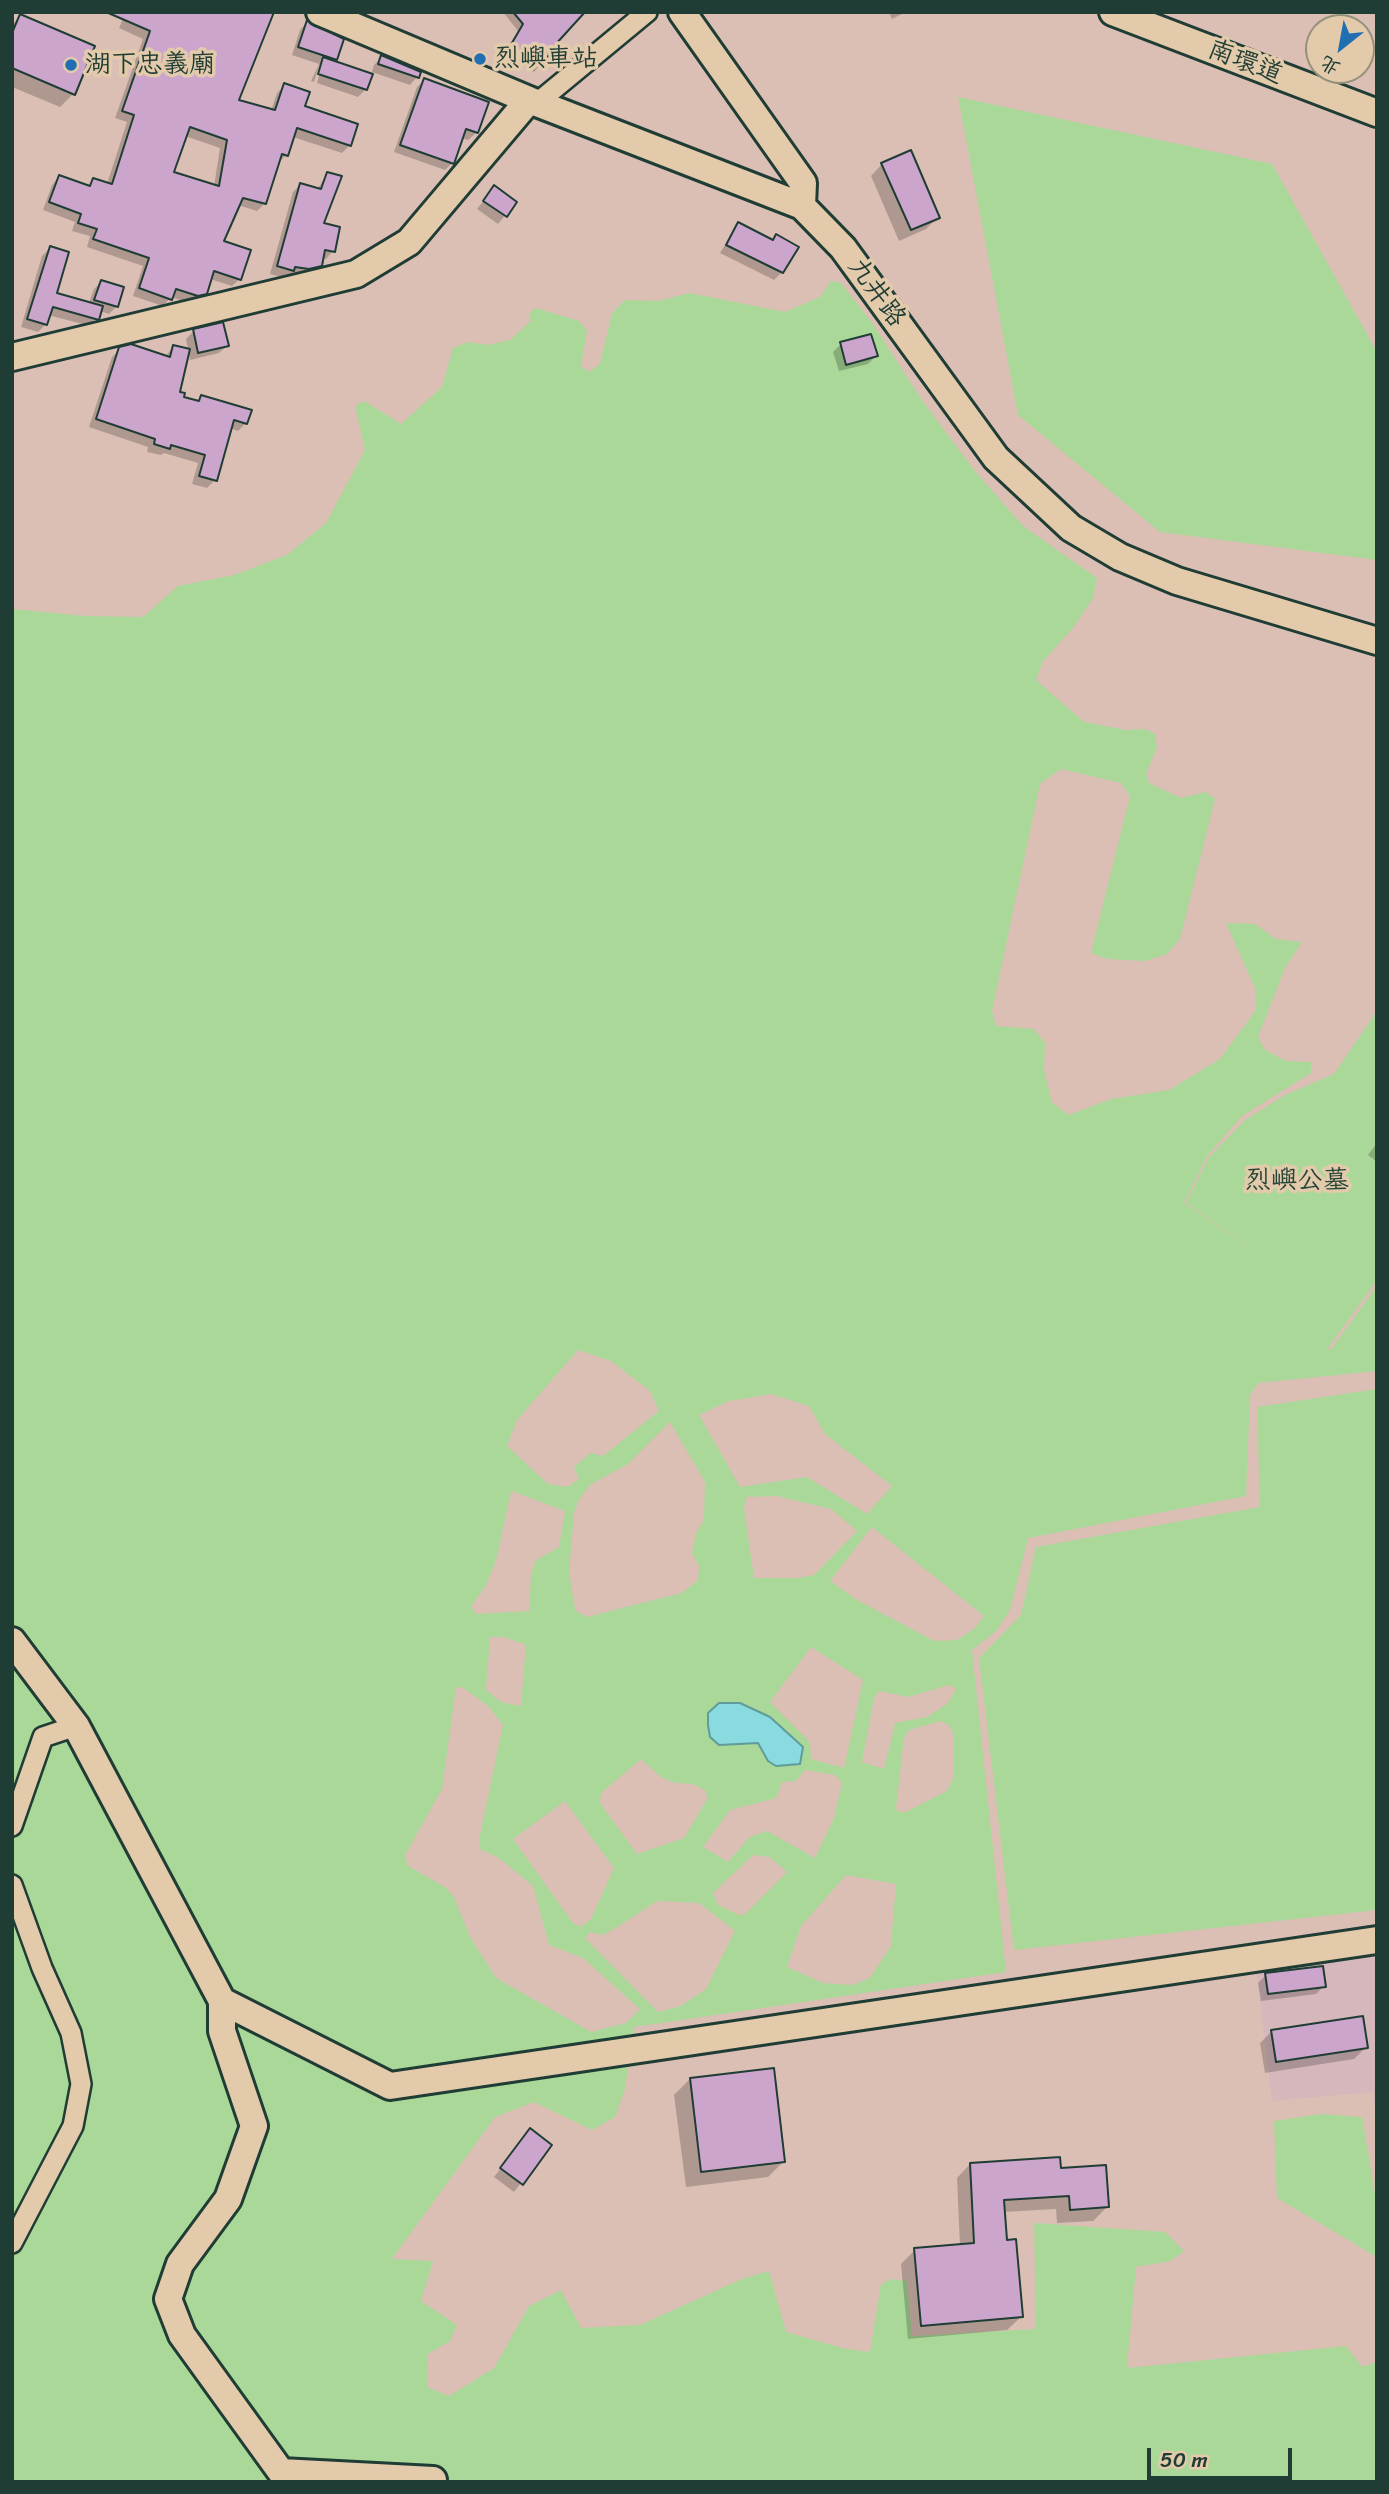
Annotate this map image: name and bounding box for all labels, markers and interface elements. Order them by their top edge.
north arrow [1305,14,1375,84]
street label: 南環道 [1203,34,1287,92]
place label: 烈嶼車站 [494,43,598,75]
text: 北 [1313,47,1347,85]
place label: 湖下忠義廟 [85,49,215,81]
marker: 烈嶼車站 [472,51,488,67]
marker: 湖下忠義廟 [63,57,79,73]
street label: 九井路 [840,252,912,334]
park label: 烈嶼公墓 [1245,1165,1349,1197]
scale bar [1151,2434,1296,2478]
text: 50 m [1160,2441,1208,2479]

